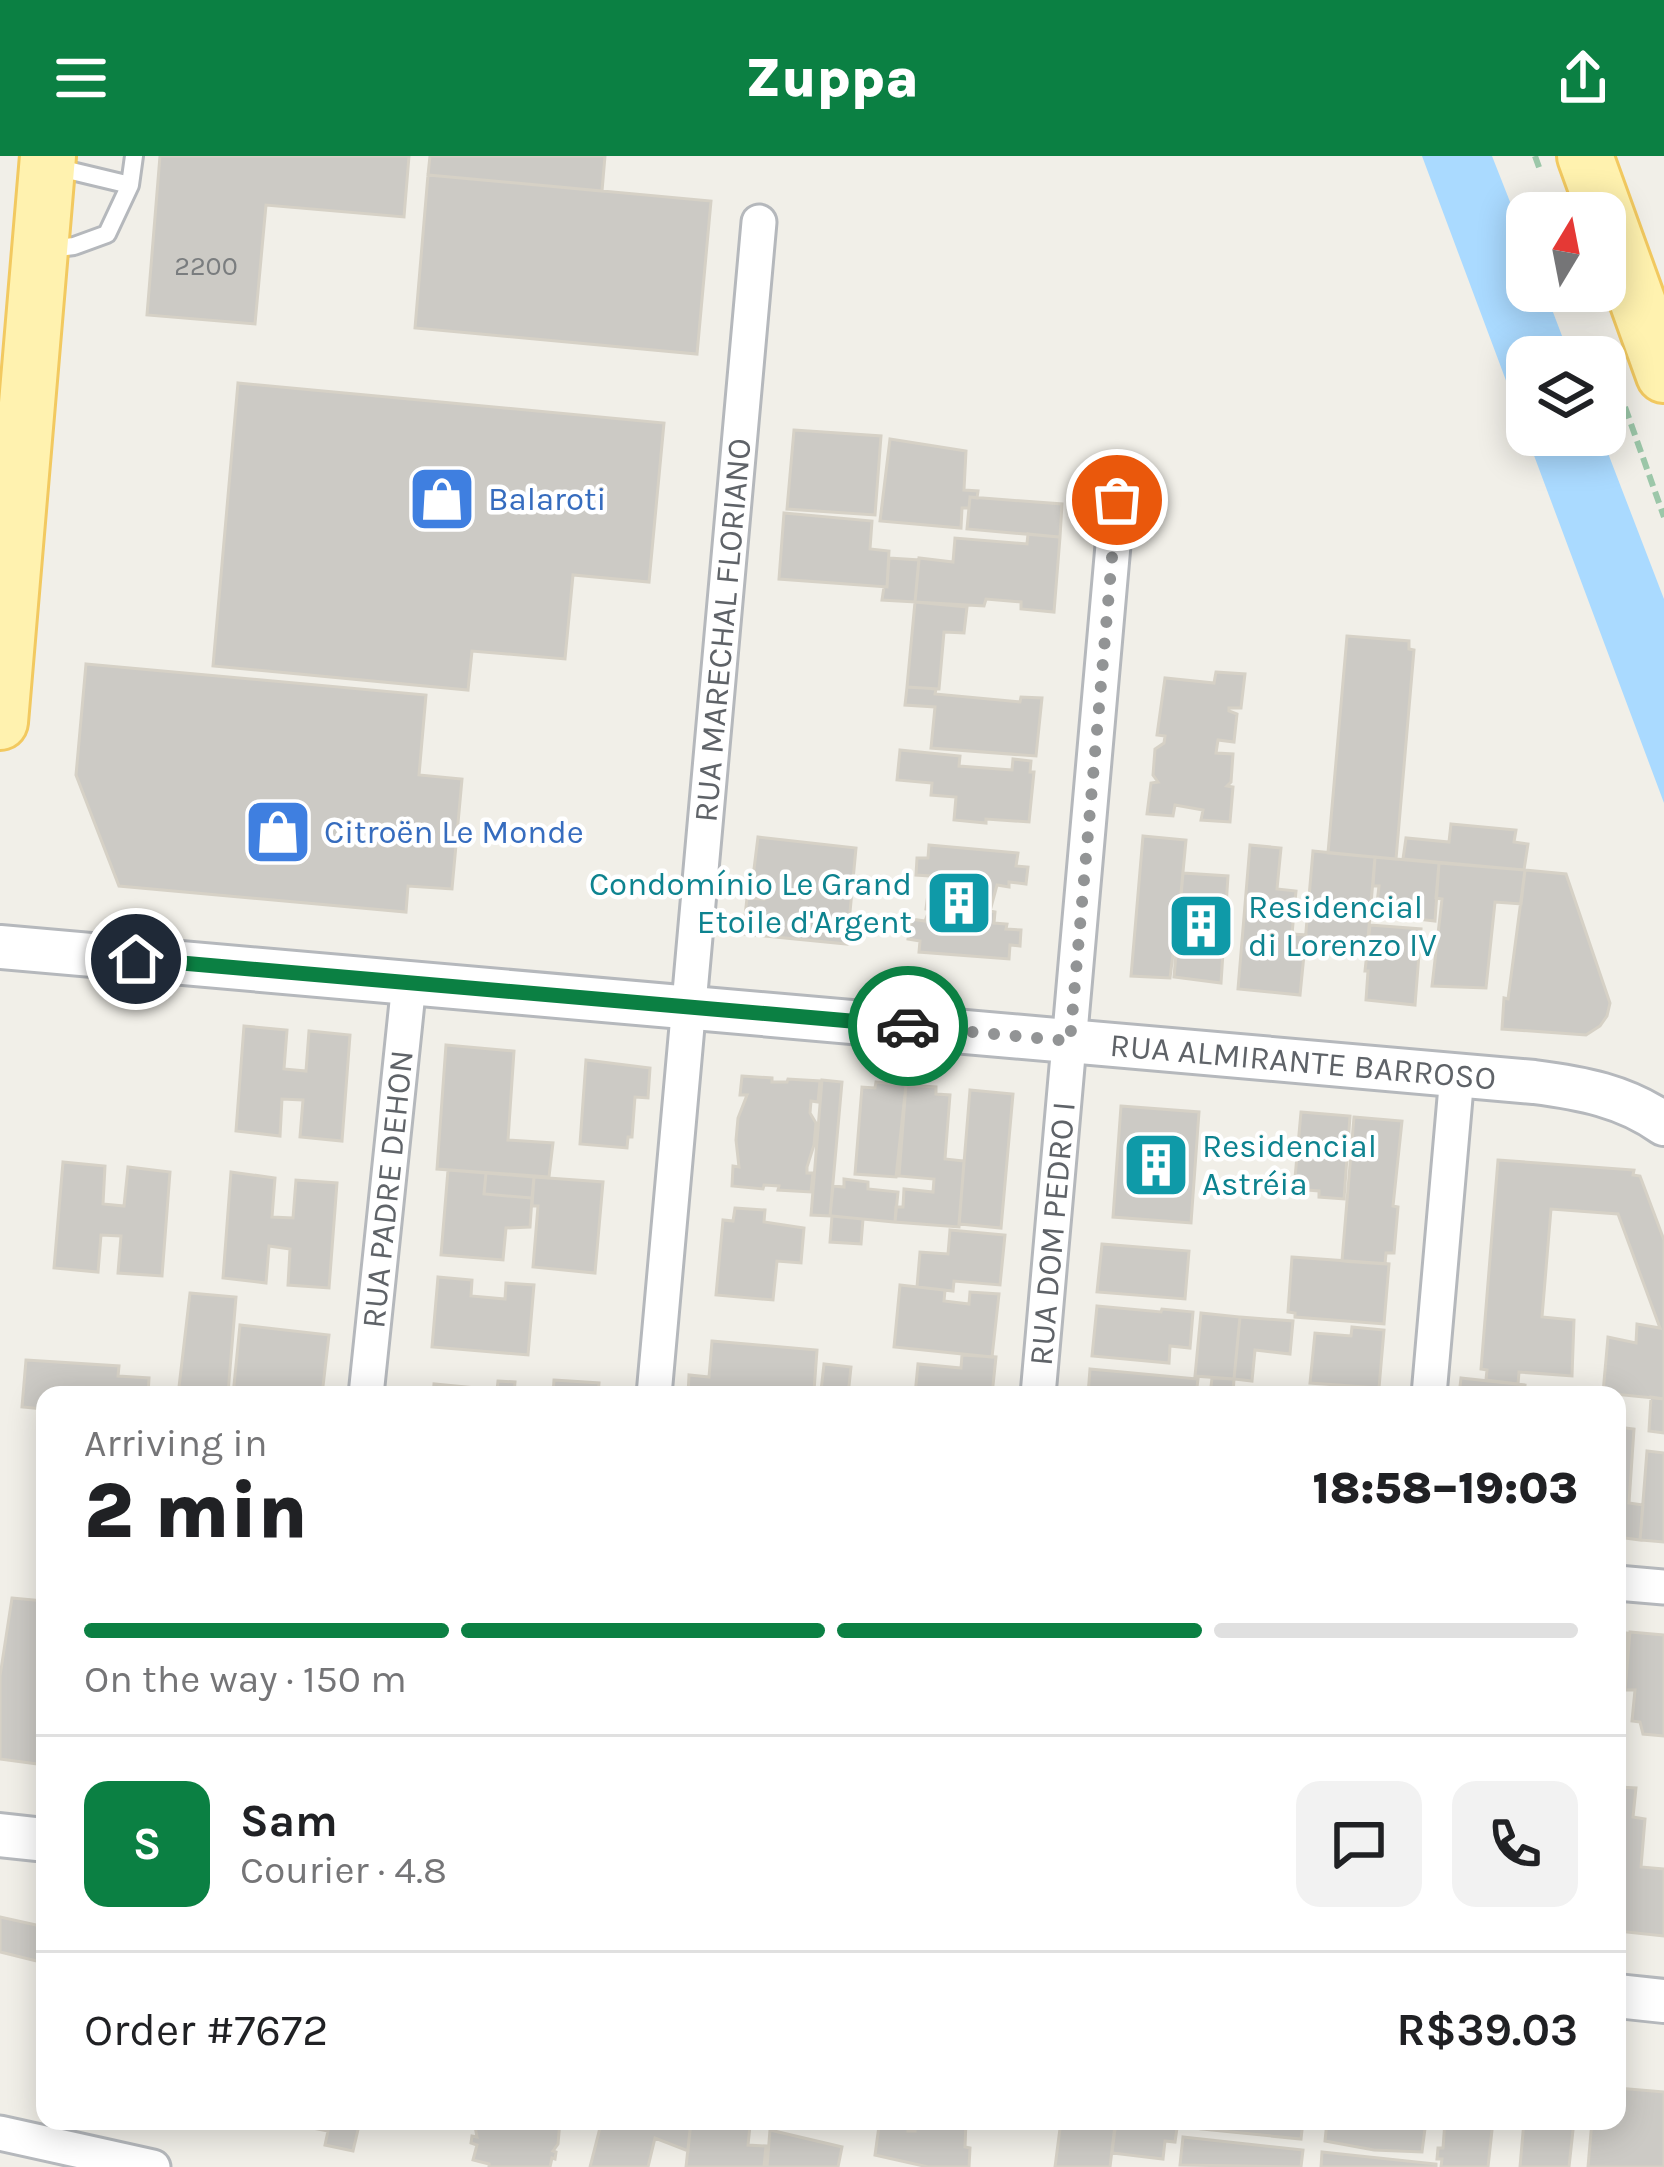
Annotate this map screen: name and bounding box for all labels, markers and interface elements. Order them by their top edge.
icon: menu [48,45,114,111]
icon: share [1550,45,1616,111]
text: Zuppa [745,46,919,110]
north arrow [1506,192,1626,312]
map controls [1506,192,1626,456]
house number: 2200 [174,250,238,282]
button: layers [1506,336,1626,456]
street label: RUA MARECHAL FLORIANO [686,437,759,824]
pin [1066,449,1168,551]
shop icon: Balaroti [407,464,477,534]
icon: bag [1084,467,1150,533]
place label: Balaroti [488,480,606,518]
shop icon: Citroën Le Monde [243,797,313,867]
place label: Citroën Le Monde [324,813,584,851]
place label: Condomínio Le Grand Etoile d'Argent [589,865,912,941]
building icon: Condomínio Le Grand Etoile d'Argent [924,868,994,938]
place label: Residencial di Lorenzo IV [1248,888,1437,964]
building icon: Residencial di Lorenzo IV [1166,891,1236,961]
pin [85,908,187,1010]
icon: home [103,926,169,992]
courier [848,966,968,1086]
icon: car [875,993,941,1059]
street label: RUA ALMIRANTE BARROSO [1108,1026,1498,1098]
street label: RUA PADRE DEHON [354,1048,421,1330]
street label: RUA DOM PEDRO I [1022,1100,1083,1367]
place label: Residencial Astréia [1202,1127,1377,1203]
building icon: Residencial Astréia [1121,1130,1191,1200]
text: Arriving in [84,1420,267,1466]
text: 18:58–19:03 [1313,1462,1578,1514]
text: 2 min [84,1465,308,1557]
text: On the way · 150 m [84,1656,407,1702]
button: chat [1296,1781,1422,1907]
button: phone [1452,1781,1578,1907]
text: Sam [240,1795,338,1847]
text: S [133,1818,161,1870]
text: Courier · 4.8 [240,1847,447,1893]
text: Order #7672 [84,2004,328,2056]
text: R$39.03 [1396,2004,1578,2056]

